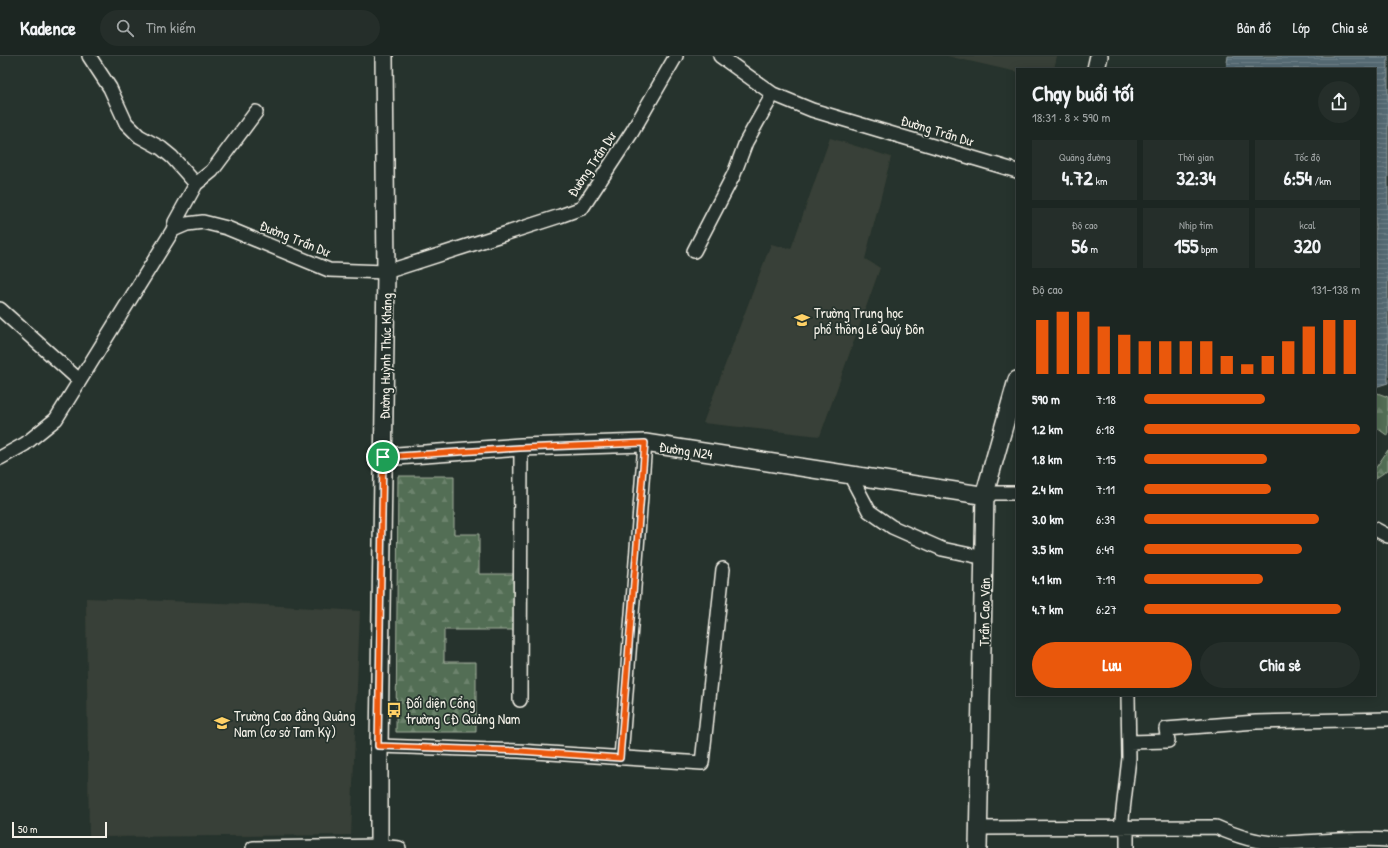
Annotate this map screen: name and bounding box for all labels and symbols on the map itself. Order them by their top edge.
street label: Đường Trần Dư [899,110,976,151]
street label: Đường Trần Dư [562,127,621,201]
street label: Đường Trần Dư [257,215,334,262]
street label: Đường Huỳnh Thúc Kháng [374,293,397,419]
place label: Trường Trung học phổ thông Lê Quý Đôn [814,303,924,339]
school or university icon: Trường Trung học phổ thông Lê Quý Đôn [793,311,811,329]
street label: Đường N24 [658,436,714,465]
pin [366,440,400,474]
street label: Trần Cao Vân [974,577,994,647]
place label: Đối diện Cổng trường CĐ Quảng Nam [406,693,520,729]
bus stop icon: Đối diện Cổng trường CĐ Quảng Nam [385,701,403,719]
place label: Trường Cao đẳng Quảng Nam (cơ sở Tam Kỳ) [234,706,355,742]
school or university icon: Trường Cao đẳng Quảng Nam (cơ sở Tam Kỳ) [213,714,231,732]
scale bar [12,820,107,839]

